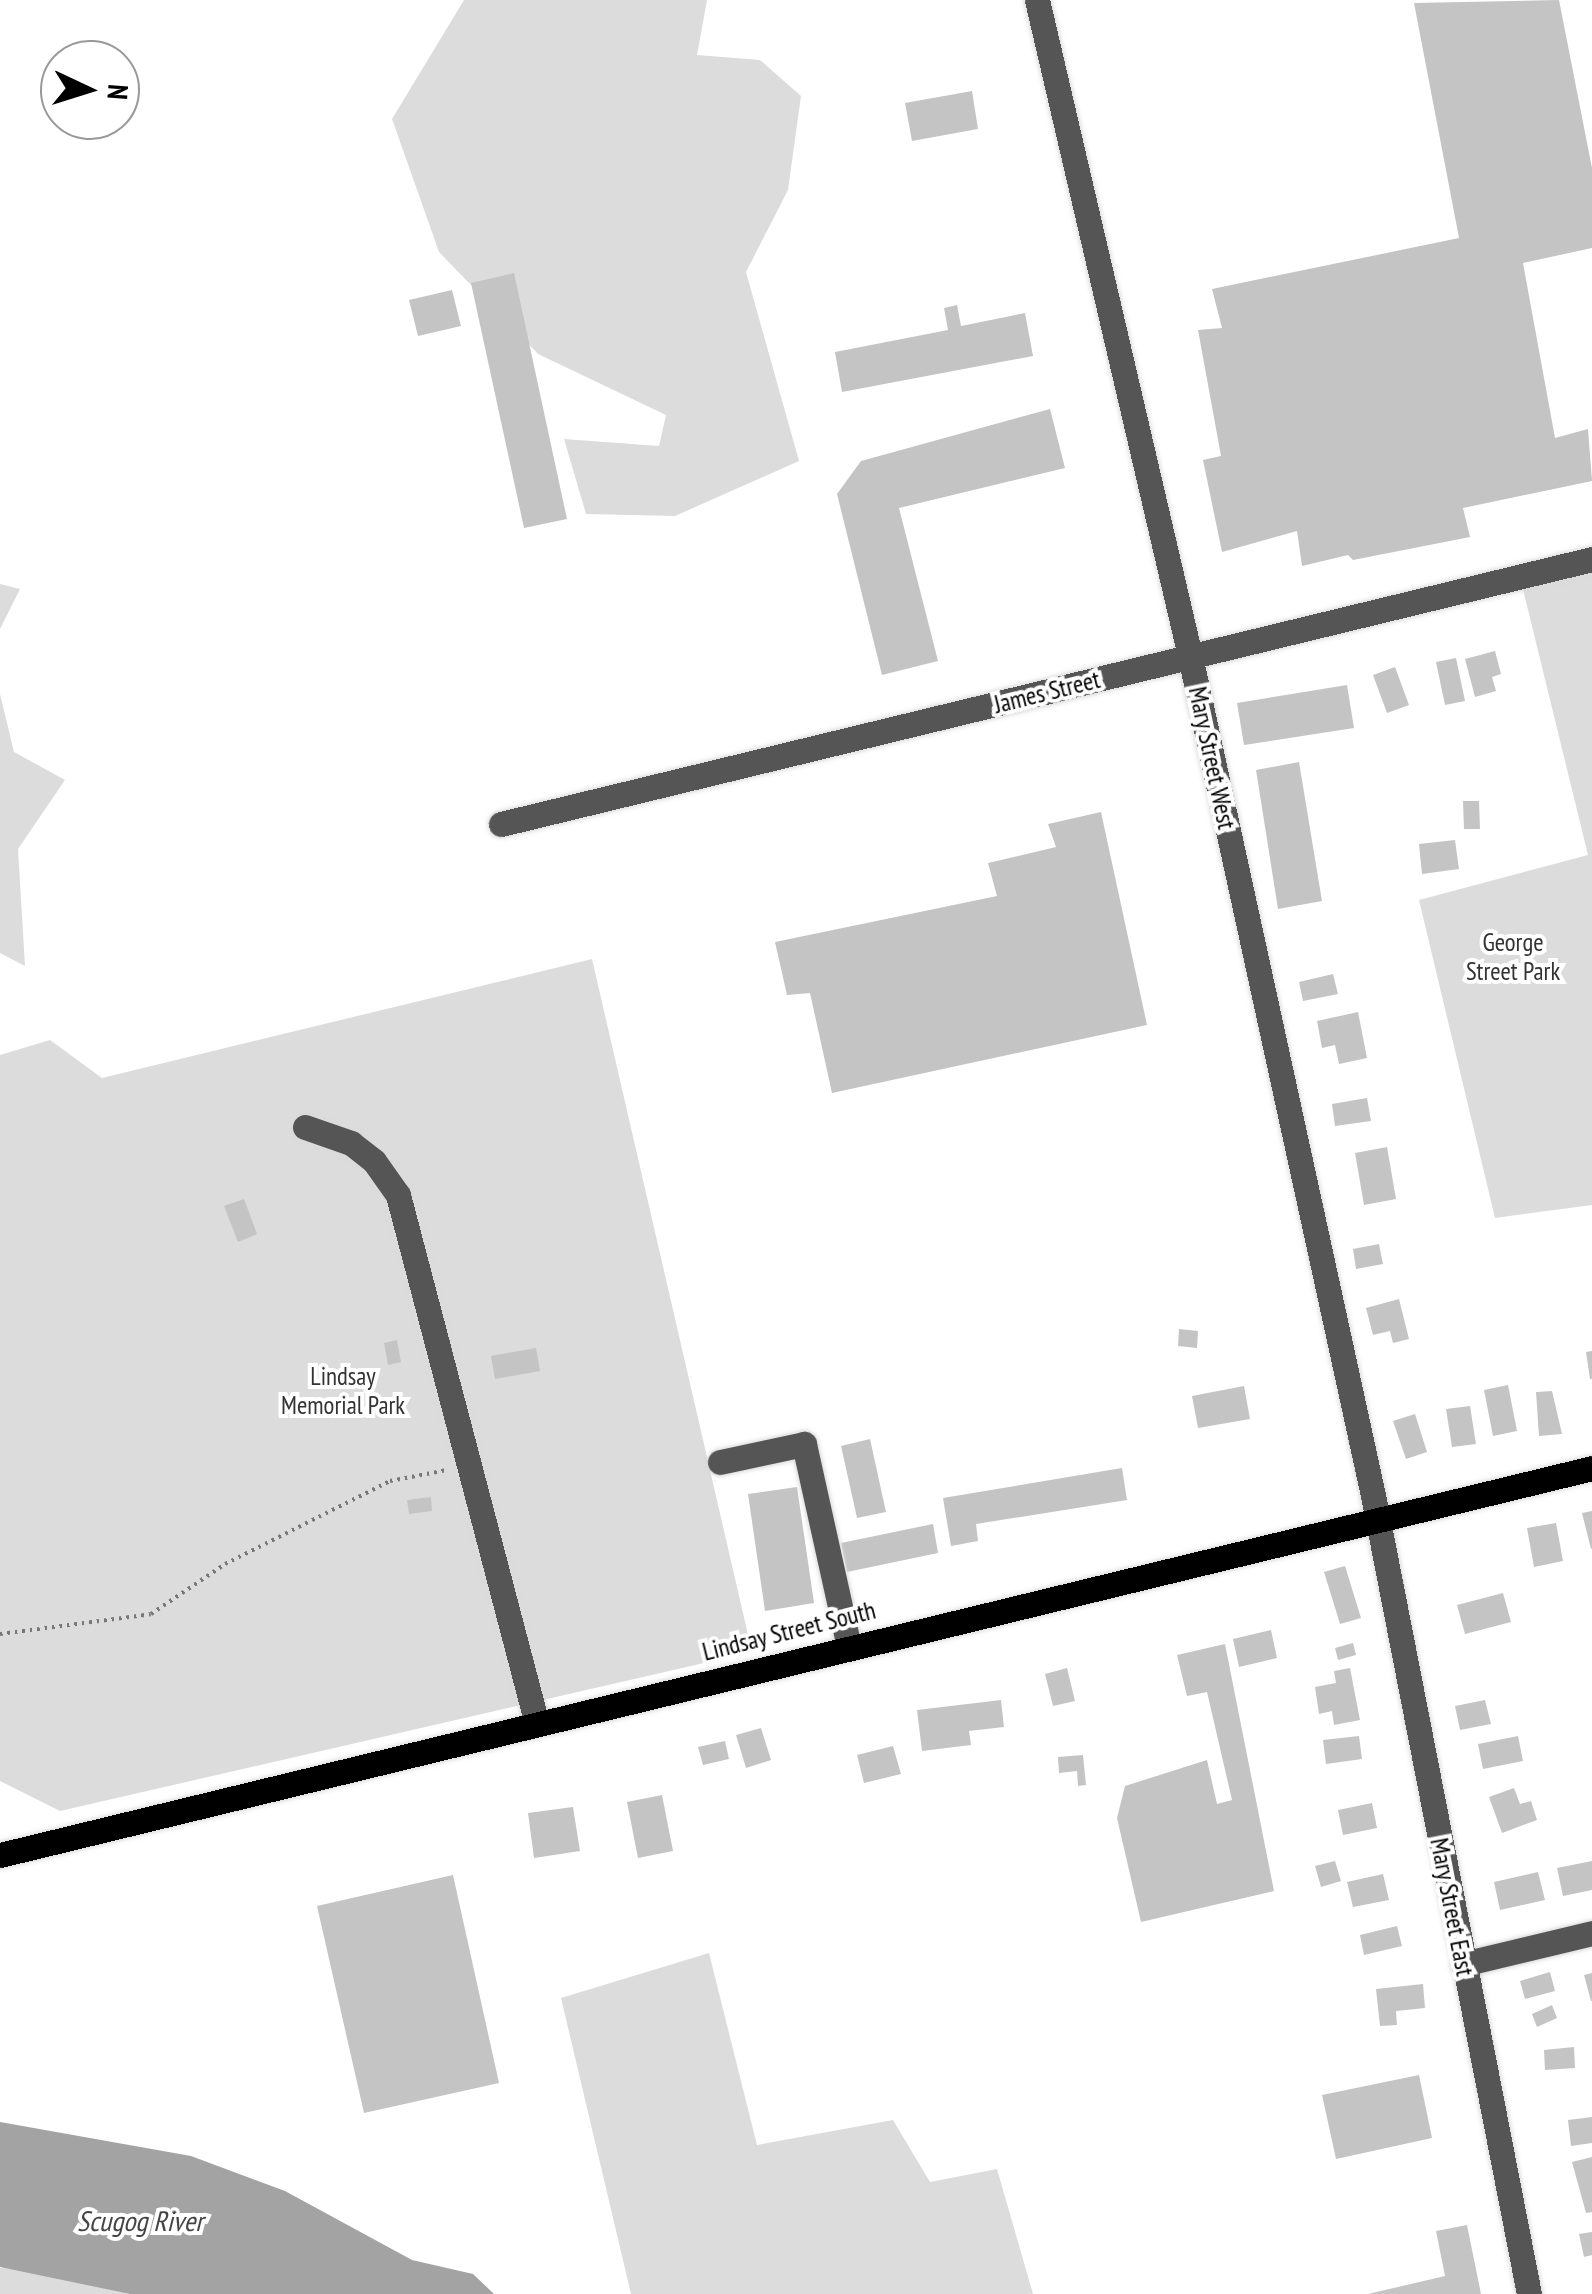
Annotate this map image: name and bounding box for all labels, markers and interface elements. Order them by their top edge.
north arrow [40,40,140,140]
text: N [99,83,137,101]
street label: James Street [991,664,1103,720]
street label: Mary Street West [1182,683,1242,833]
park label: George Street Park [1466,928,1560,987]
park label: Lindsay Memorial Park [281,1362,405,1421]
street label: Lindsay Street South [699,1595,879,1667]
street label: Mary Street East [1424,1835,1480,1979]
water label: Scugog River [77,2204,203,2238]

